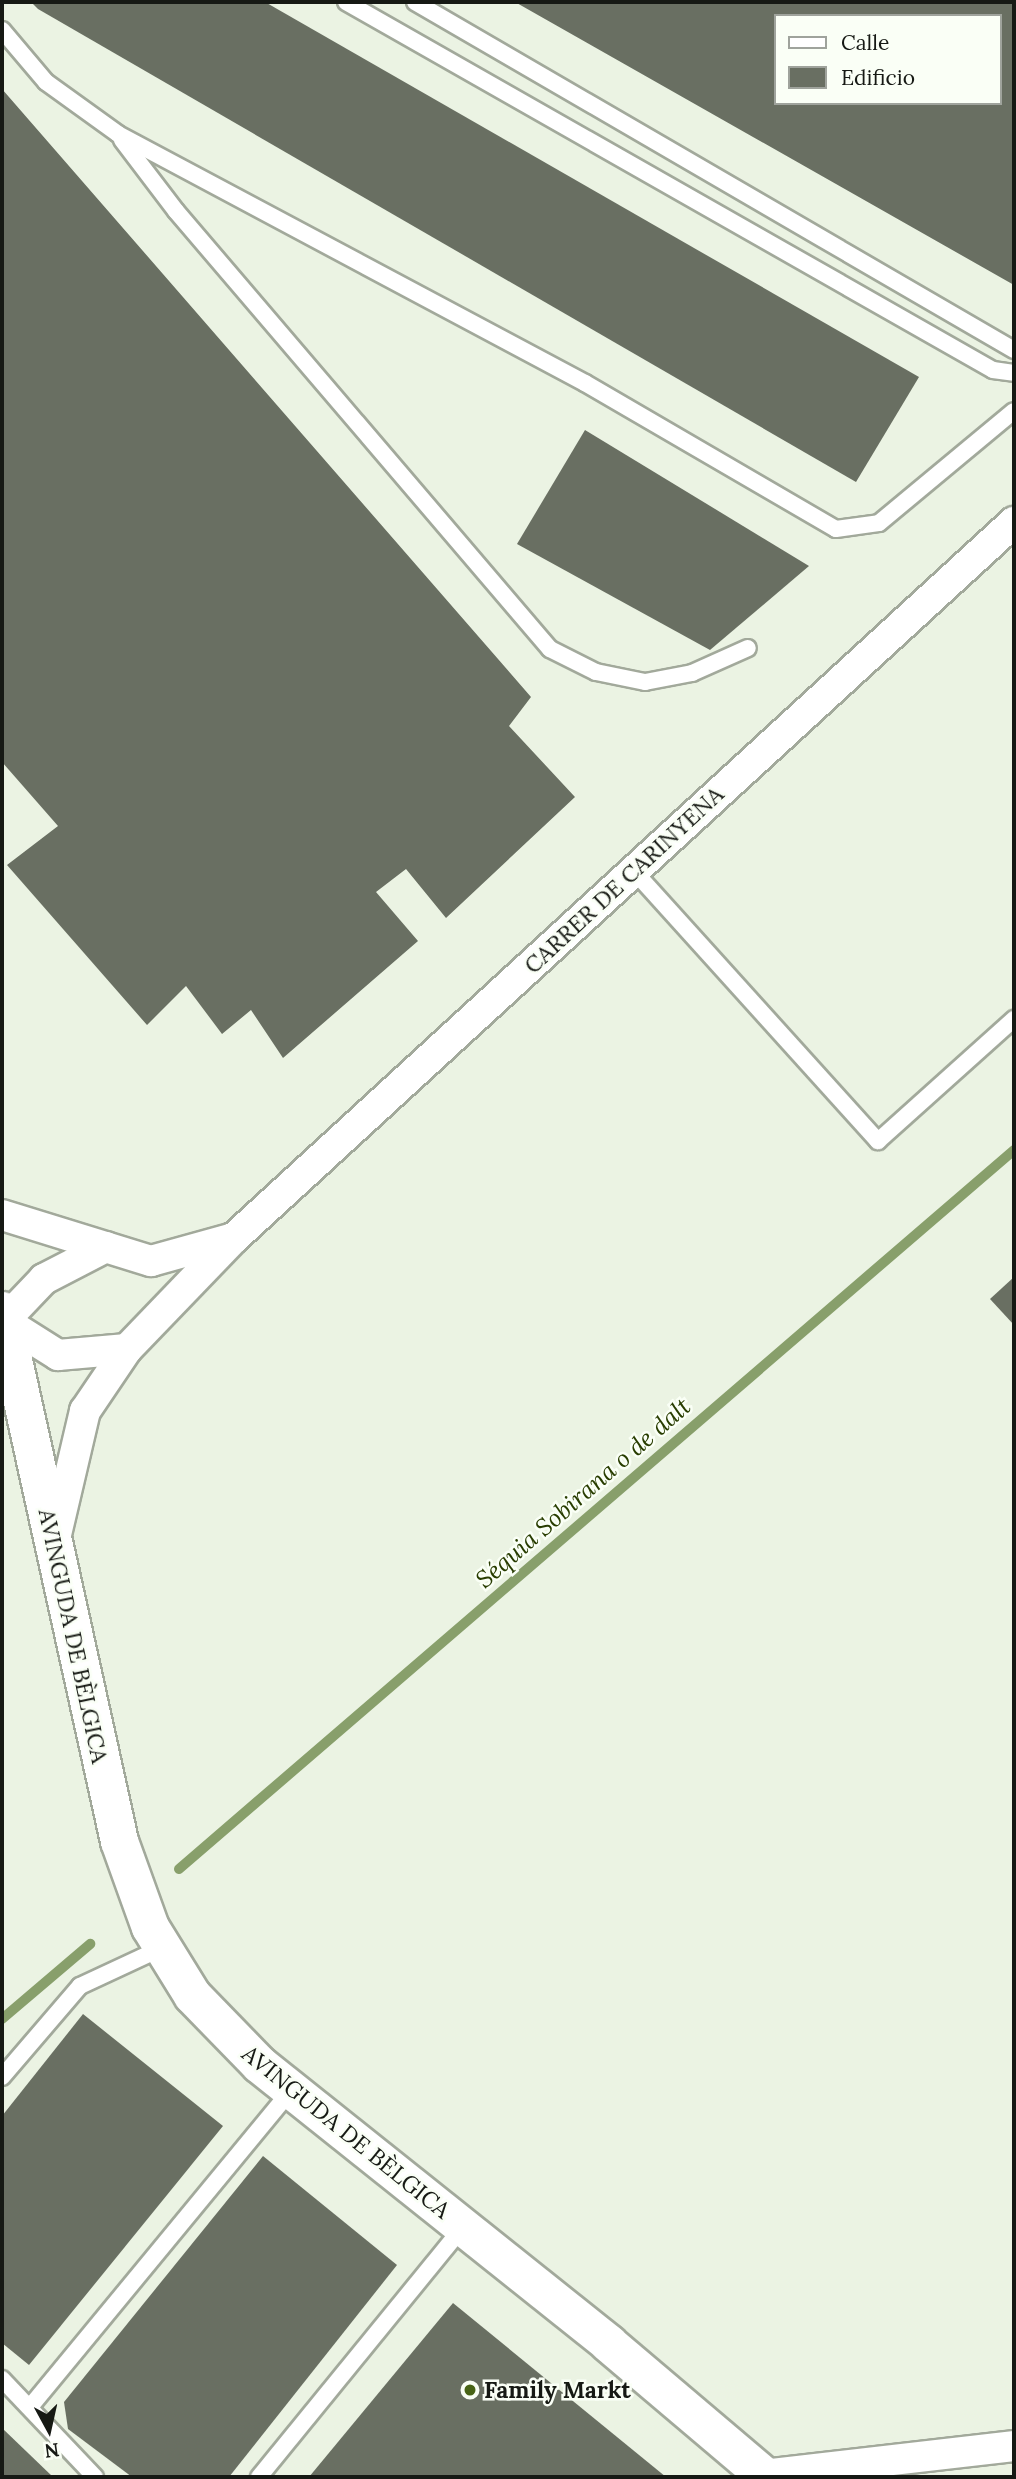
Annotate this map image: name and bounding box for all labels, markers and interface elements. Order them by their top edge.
legend [774,14,1002,105]
text: Calle [841,29,889,56]
text: Edificio [841,64,915,91]
street label: CARRER DE CARINYENA [519,781,729,979]
water label: Séquia Sobirana o de dalt [470,1392,696,1594]
street label: AVINGUDA DE BÈLGICA [33,1506,113,1766]
street label: AVINGUDA DE BÈLGICA [237,2040,455,2224]
place label: Family Markt [484,2376,631,2404]
marker: Family Markt [462,2382,478,2398]
north arrow [14,2395,84,2465]
text: N [43,2438,61,2464]

